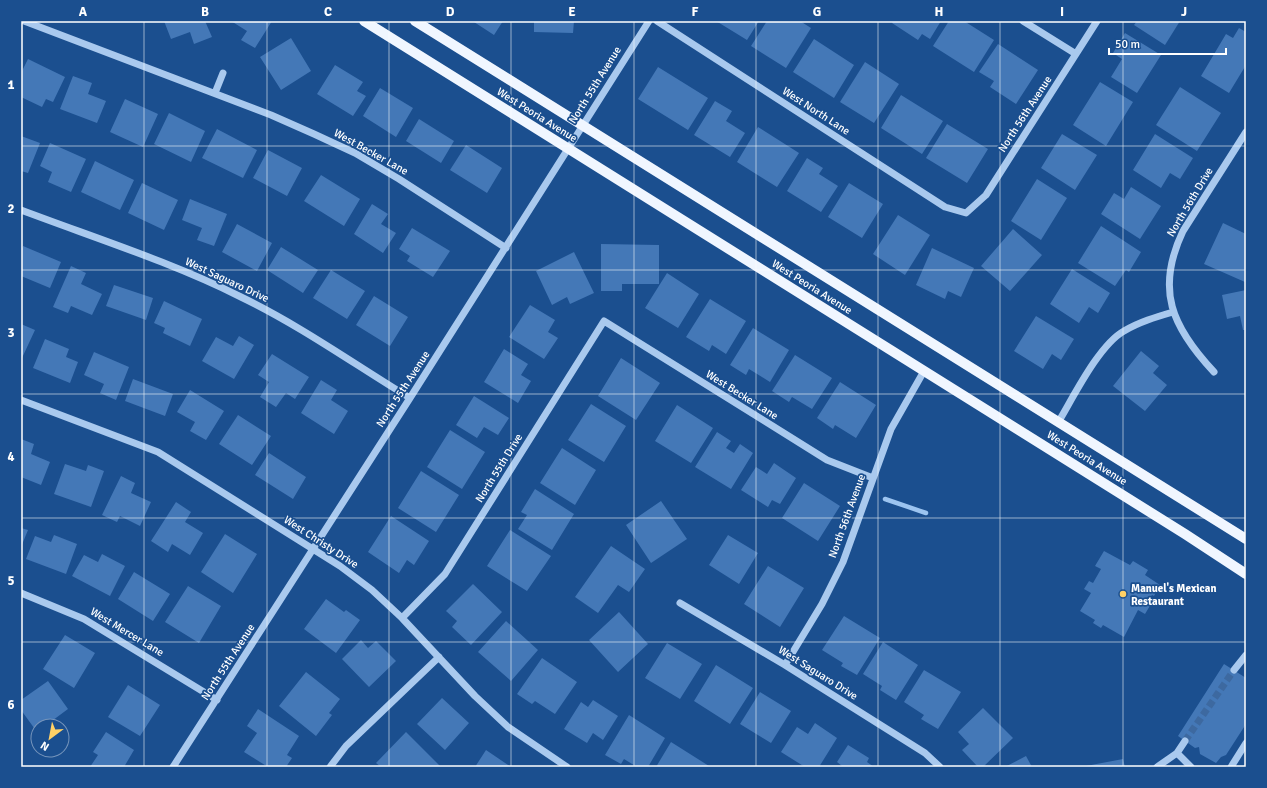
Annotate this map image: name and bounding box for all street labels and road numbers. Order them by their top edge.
street label: North 55th Avenue [566,44,624,126]
street label: North 56th Avenue [996,73,1054,155]
street label: West North Lane [780,84,852,138]
street label: West Peoria Avenue [494,85,580,145]
street label: West Becker Lane [332,126,410,178]
street label: North 56th Drive [1164,165,1216,239]
street label: West Saguaro Drive [183,255,271,305]
street label: West Peoria Avenue [769,257,855,317]
street label: North 55th Avenue [374,348,432,430]
street label: West Becker Lane [703,368,781,422]
street label: West Peoria Avenue [1044,428,1130,488]
street label: North 55th Drive [473,431,525,505]
street label: North 56th Avenue [826,472,868,560]
street label: West Christy Drive [281,513,361,571]
street label: West Mercer Lane [88,605,166,659]
street label: North 55th Avenue [199,621,257,703]
street label: West Saguaro Drive [776,643,860,703]

